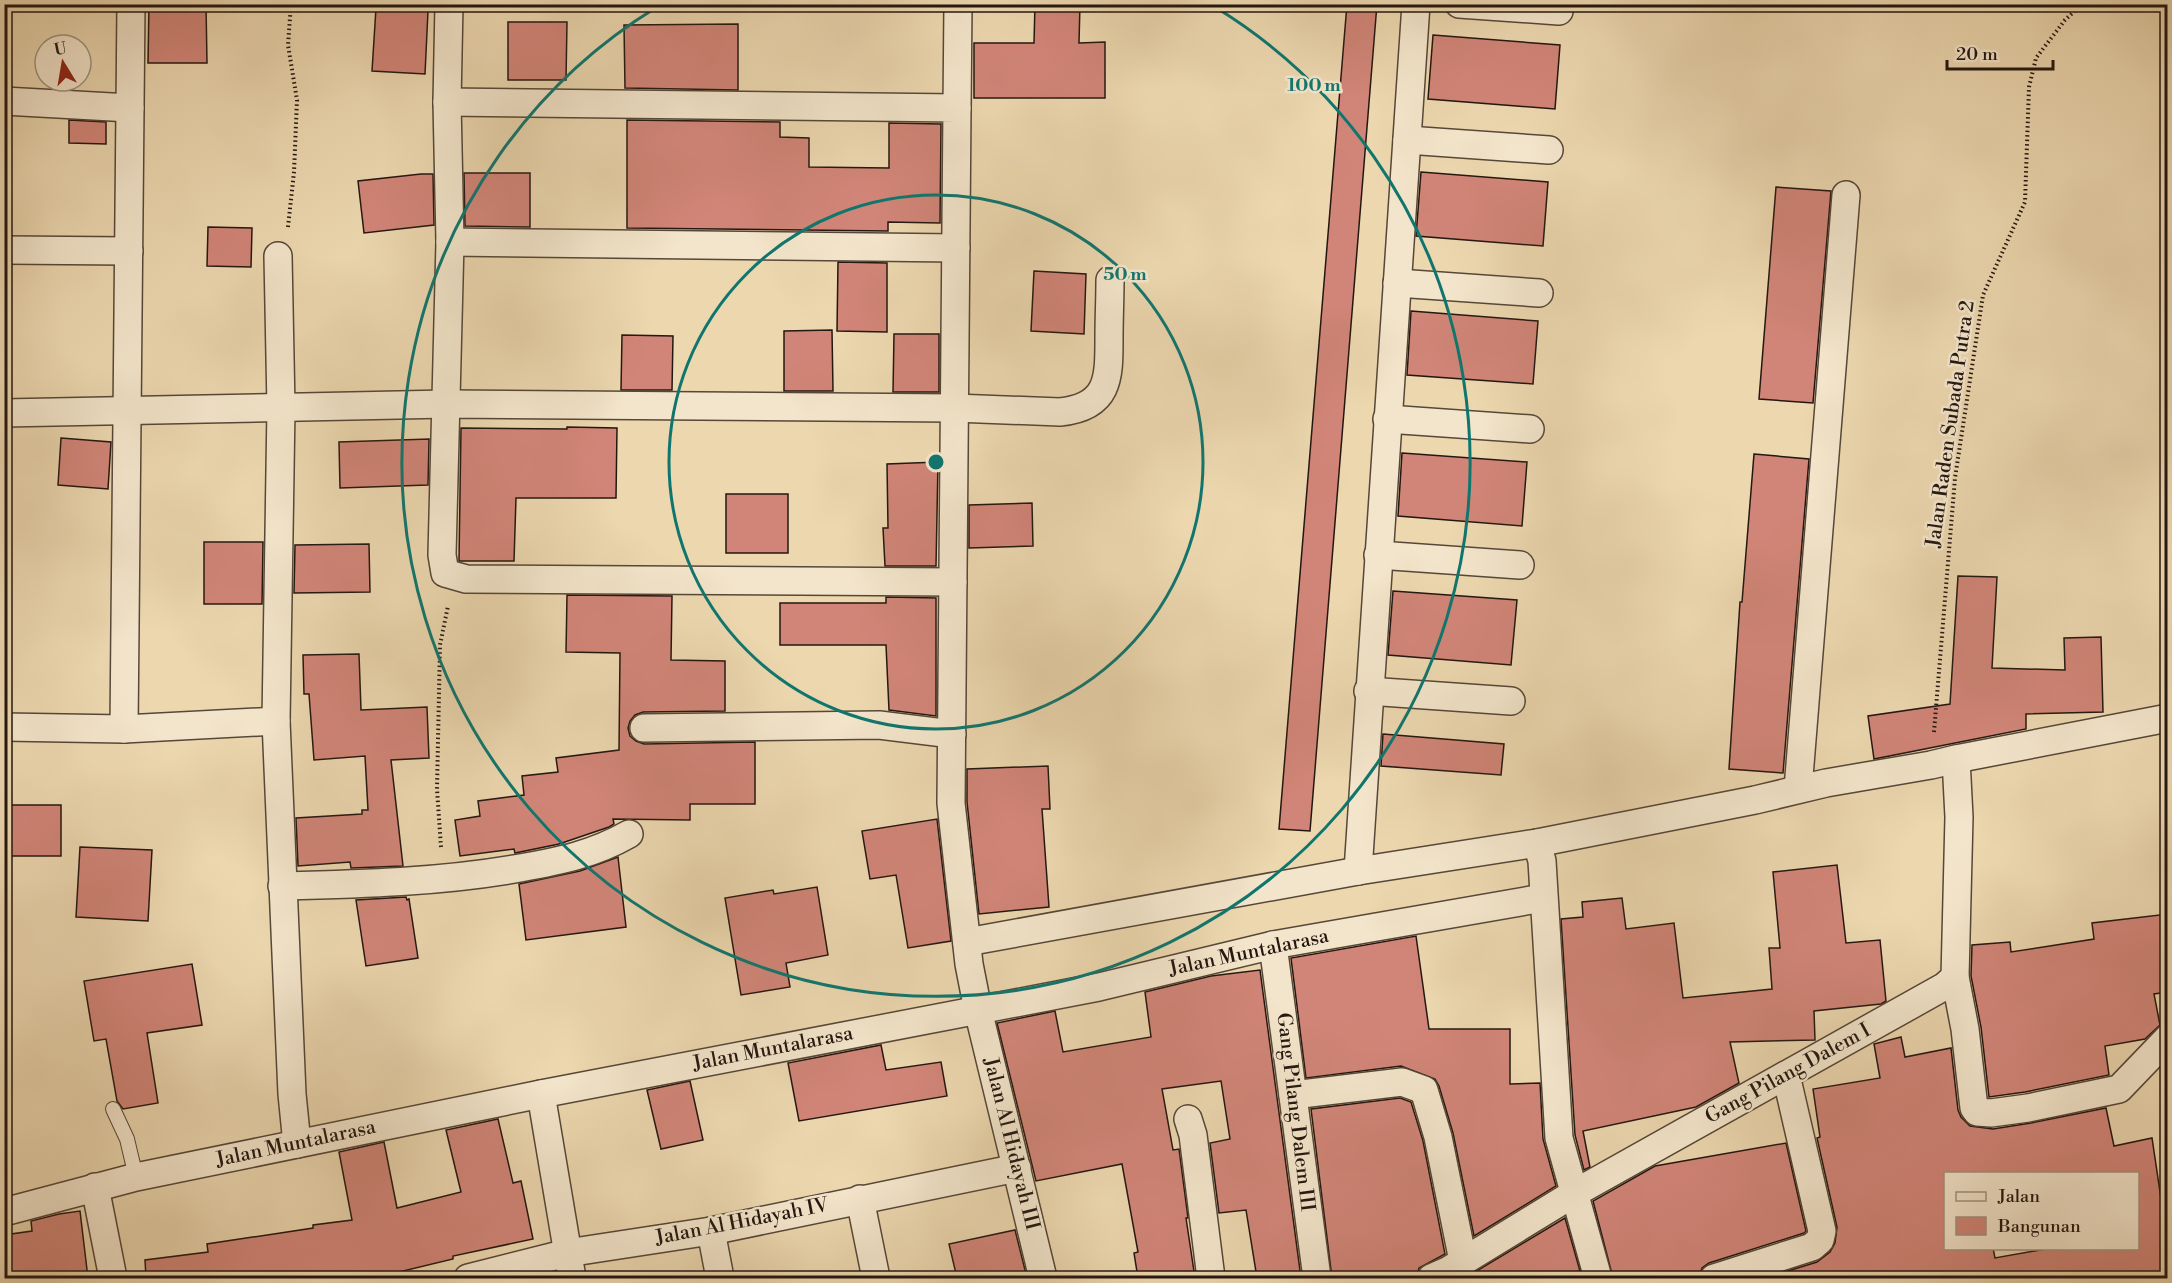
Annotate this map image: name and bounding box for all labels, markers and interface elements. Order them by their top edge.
north arrow [33,33,93,93]
scale bar [1947,33,2054,71]
text: U [52,38,69,60]
text: 20 m [1956,43,1998,66]
text: 100 m [1287,74,1341,97]
text: 50 m [1103,263,1147,286]
street label: Jalan Raden Subada Putra 2 [1921,299,1981,550]
centre of rings [926,452,946,472]
street label: Jalan Muntalarasa [1166,924,1332,982]
street label: Gang Pilang Dalem III [1270,1011,1320,1213]
street label: Gang Pilang Dalem I [1701,1018,1875,1130]
street label: Jalan Muntalarasa [690,1021,856,1077]
street label: Jalan Al Hidayah III [977,1054,1045,1233]
street label: Jalan Muntalarasa [213,1115,379,1173]
legend [1944,1172,2139,1250]
text: Jalan [1997,1185,2040,1208]
street label: Jalan Al Hidayah IV [652,1193,831,1251]
text: Bangunan [1997,1215,2081,1238]

